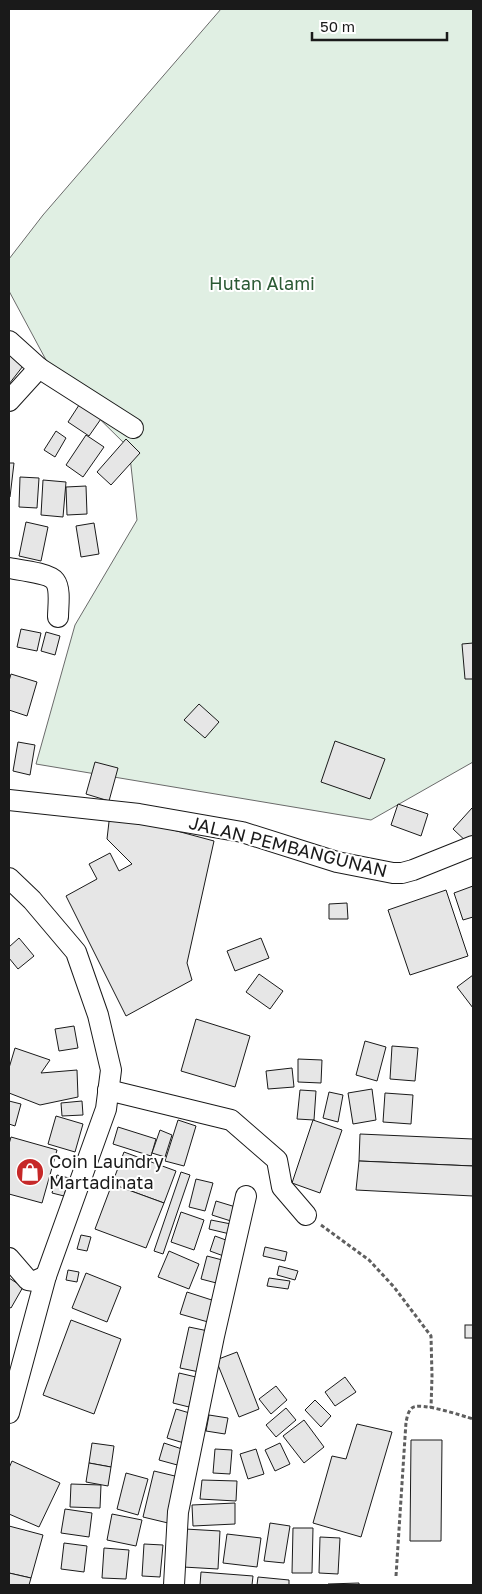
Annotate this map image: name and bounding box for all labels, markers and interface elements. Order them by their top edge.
scale bar [312,10,447,42]
text: 50 m [320,17,355,35]
park label: Hutan Alami [209,272,315,294]
street label: JALAN PEMBANGUNAN [187,811,390,881]
place label: Coin Laundry Martadinata [49,1150,164,1193]
shop icon: Coin Laundry Martadinata [15,1157,45,1187]

